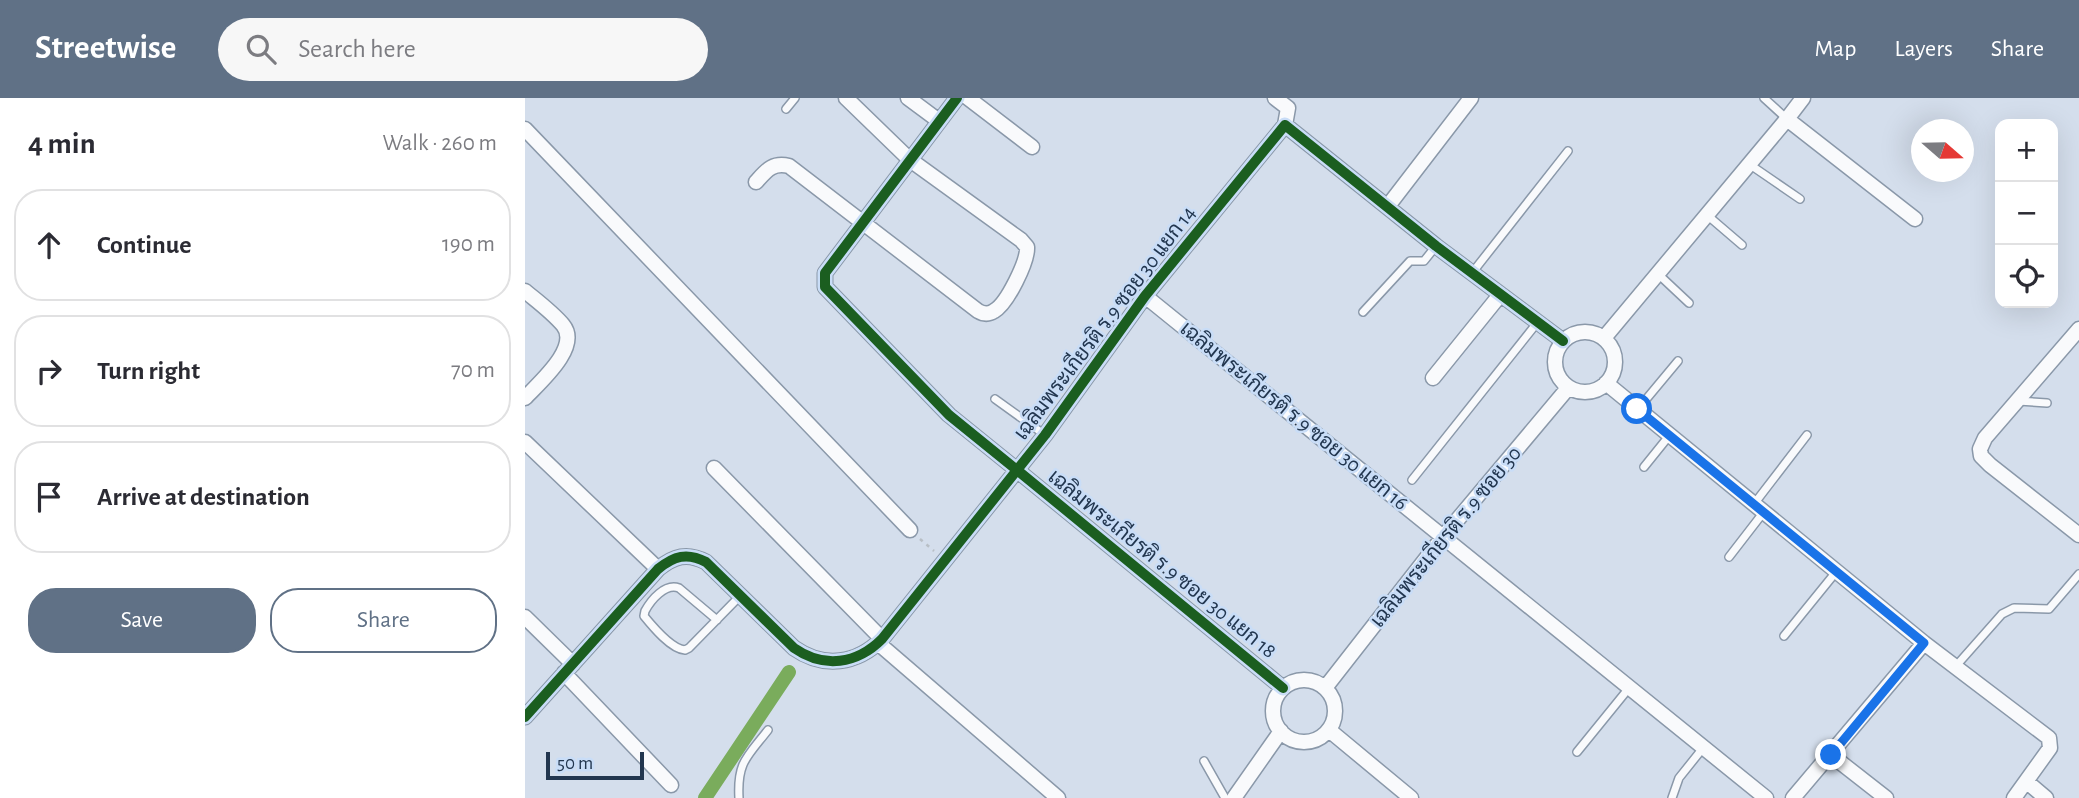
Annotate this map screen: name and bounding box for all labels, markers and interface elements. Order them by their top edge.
search box [218,18,708,81]
icon: search [242,30,280,68]
text: Streetwise [35,32,176,65]
text: Search here [298,36,416,62]
text: Map [1814,37,1856,61]
text: Layers [1894,37,1953,61]
text: Share [1991,37,2044,61]
north arrow [1911,119,1974,182]
map controls [1995,119,2058,308]
button: + [1995,119,2058,182]
text: 4 min [28,129,96,159]
text: Walk · 260 m [382,132,497,155]
button: − [1995,182,2058,245]
street label: เฉลิมพระเกียรติ ร.9 ซอย 30 แยก 14 [1008,201,1200,444]
icon: ahead [30,226,68,264]
text: Continue [97,232,192,258]
text: 190 m [442,233,495,256]
button: locate [1995,245,2058,308]
street label: เฉลิมพระเกียรติ ร.9 ซอย 30 แยก 16 [1176,315,1414,514]
icon: right [30,352,68,390]
text: Turn right [97,358,200,384]
text: 70 m [451,359,495,382]
route start [1621,393,1652,424]
street label: เฉลิมพระเกียรติ ร.9 ซอย 30 [1364,441,1525,631]
street label: เฉลิมพระเกียรติ ร.9 ซอย 30 แยก 18 [1044,463,1282,662]
icon: arrive [30,478,68,516]
text: Arrive at destination [97,484,310,510]
button: Save [28,588,256,653]
button: Share [270,588,497,653]
route end [1815,739,1846,770]
scale bar [546,749,644,781]
text: 50 m [557,754,593,773]

